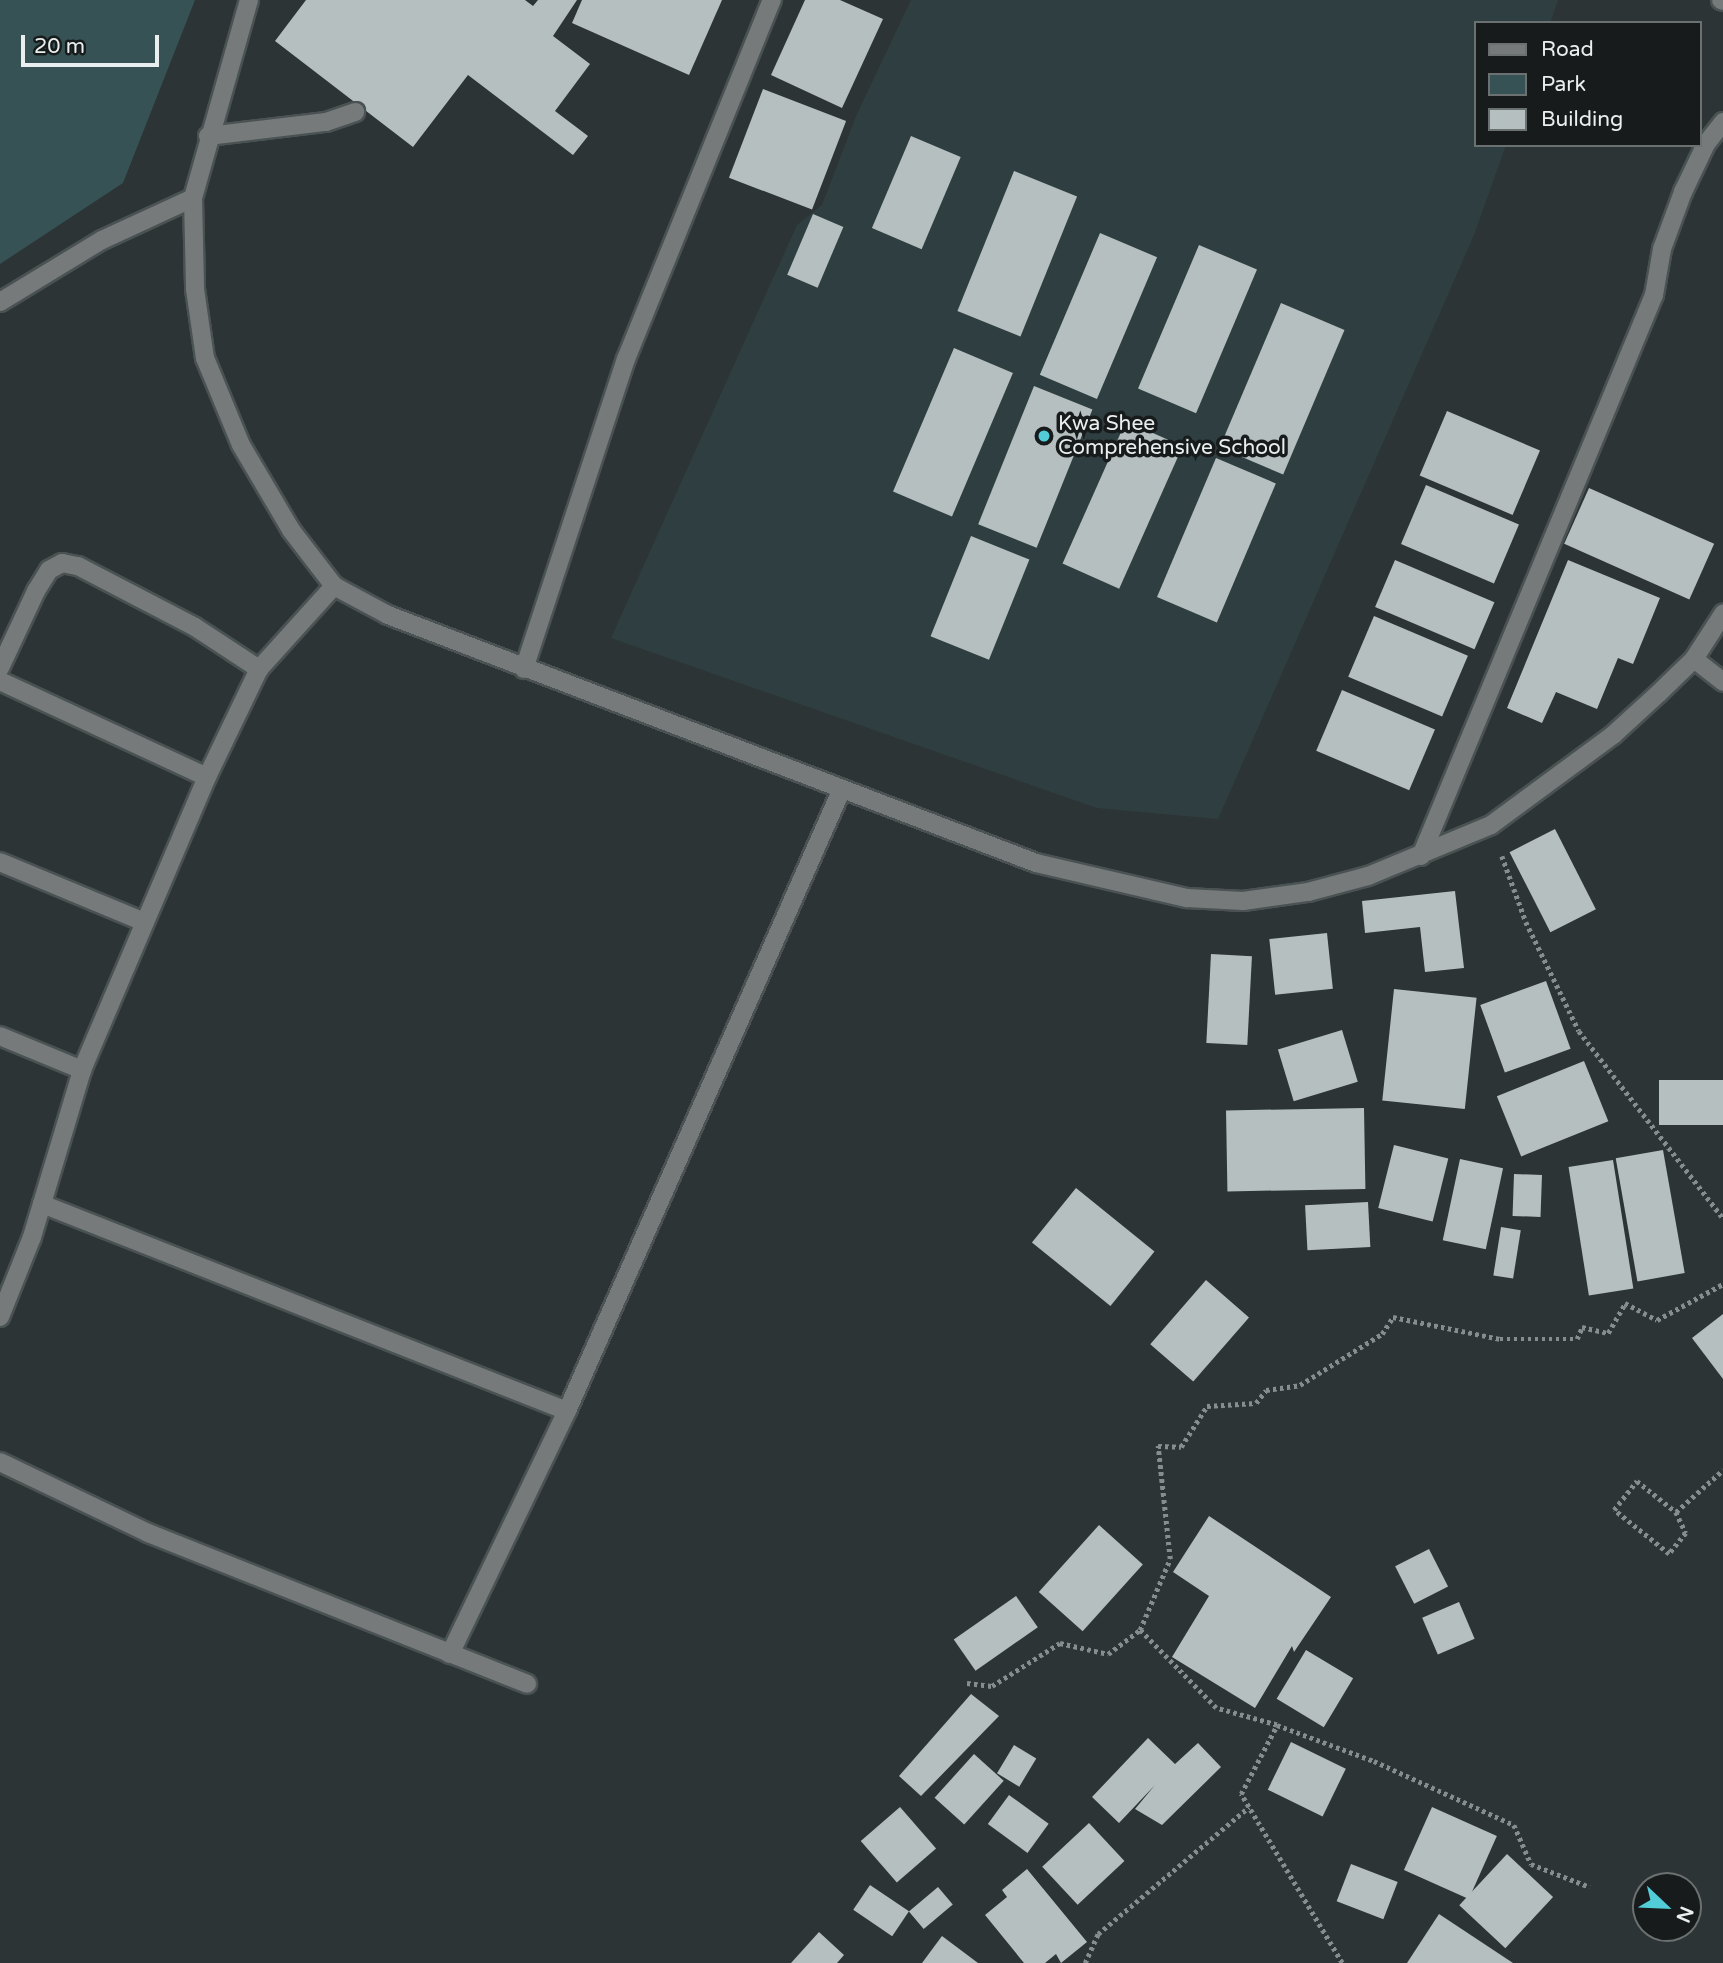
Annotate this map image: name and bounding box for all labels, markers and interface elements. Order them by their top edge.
scale bar [24,21,163,65]
legend [1474,21,1702,147]
text: 20 m [34,34,85,59]
text: Road [1541,37,1594,62]
text: Park [1541,72,1586,97]
text: Building [1541,107,1623,132]
place label: Kwa Shee Comprehensive School [1058,411,1286,461]
marker: Kwa Shee Comprehensive School [1036,428,1052,444]
north arrow [1632,1872,1702,1942]
text: N [1671,1903,1698,1926]

